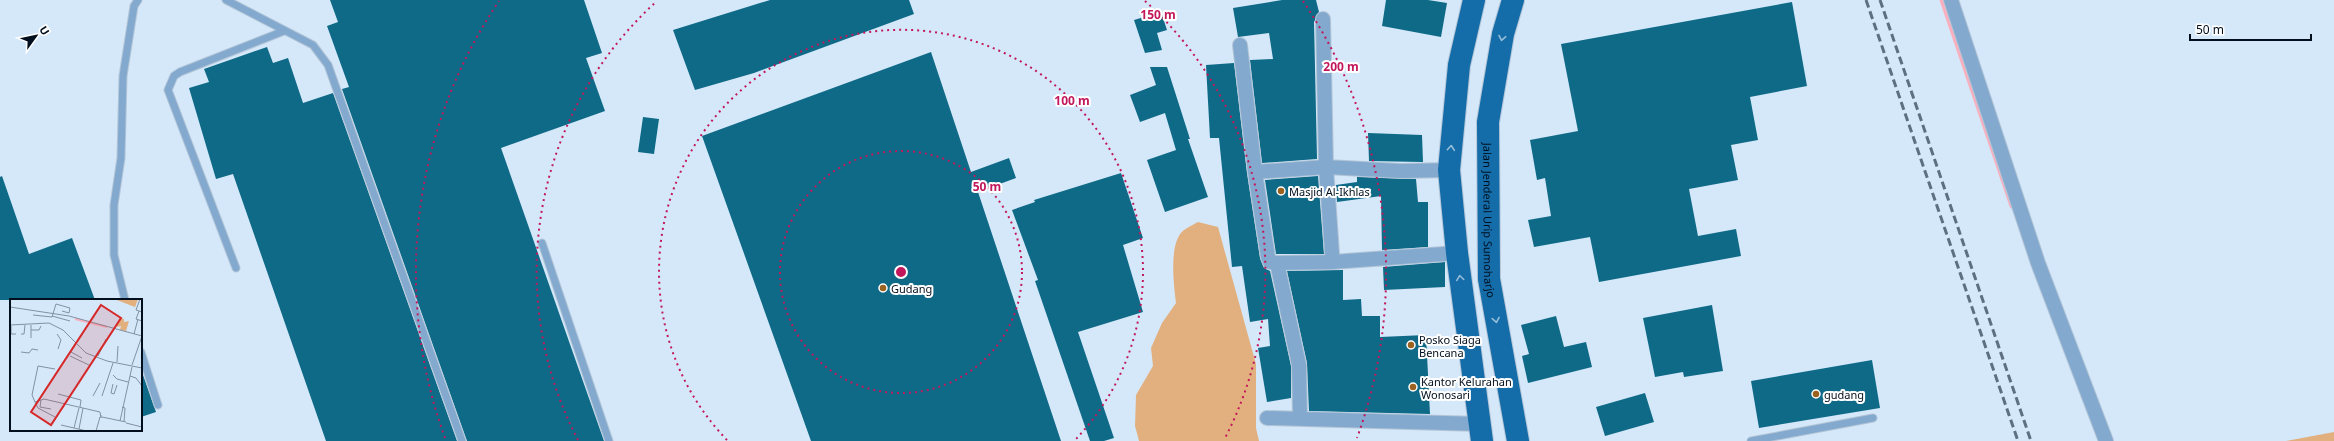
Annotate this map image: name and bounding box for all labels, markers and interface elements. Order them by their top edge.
text: 150 m [1140,6,1176,23]
north arrow [16,16,56,56]
scale bar [2190,16,2311,42]
text: 50 m [2196,21,2224,38]
text: U [36,23,53,38]
one-way arrow [1499,34,1507,41]
text: 200 m [1323,58,1359,75]
text: 100 m [1054,92,1090,109]
street label: Jalan Jenderal Urip Sumoharjo [1481,142,1500,299]
one-way arrow [1447,145,1456,151]
text: 50 m [973,178,1001,195]
place label: Masjid Al-Ikhlas [1289,184,1370,199]
marker: Masjid Al-Ikhlas [1276,186,1286,196]
centre of rings [894,265,908,279]
one-way arrow [1456,274,1465,281]
place label: Gudang [891,281,932,296]
marker: Gudang [878,283,888,293]
inset map [10,299,142,431]
one-way arrow [1492,317,1500,323]
place label: Posko Siaga Bencana [1419,332,1481,360]
marker: Posko Siaga Bencana [1406,340,1416,350]
place label: Kantor Kelurahan Wonosari [1421,374,1512,402]
marker: Kantor Kelurahan Wonosari [1408,382,1418,392]
place label: gudang [1824,387,1864,402]
marker: gudang [1811,389,1821,399]

